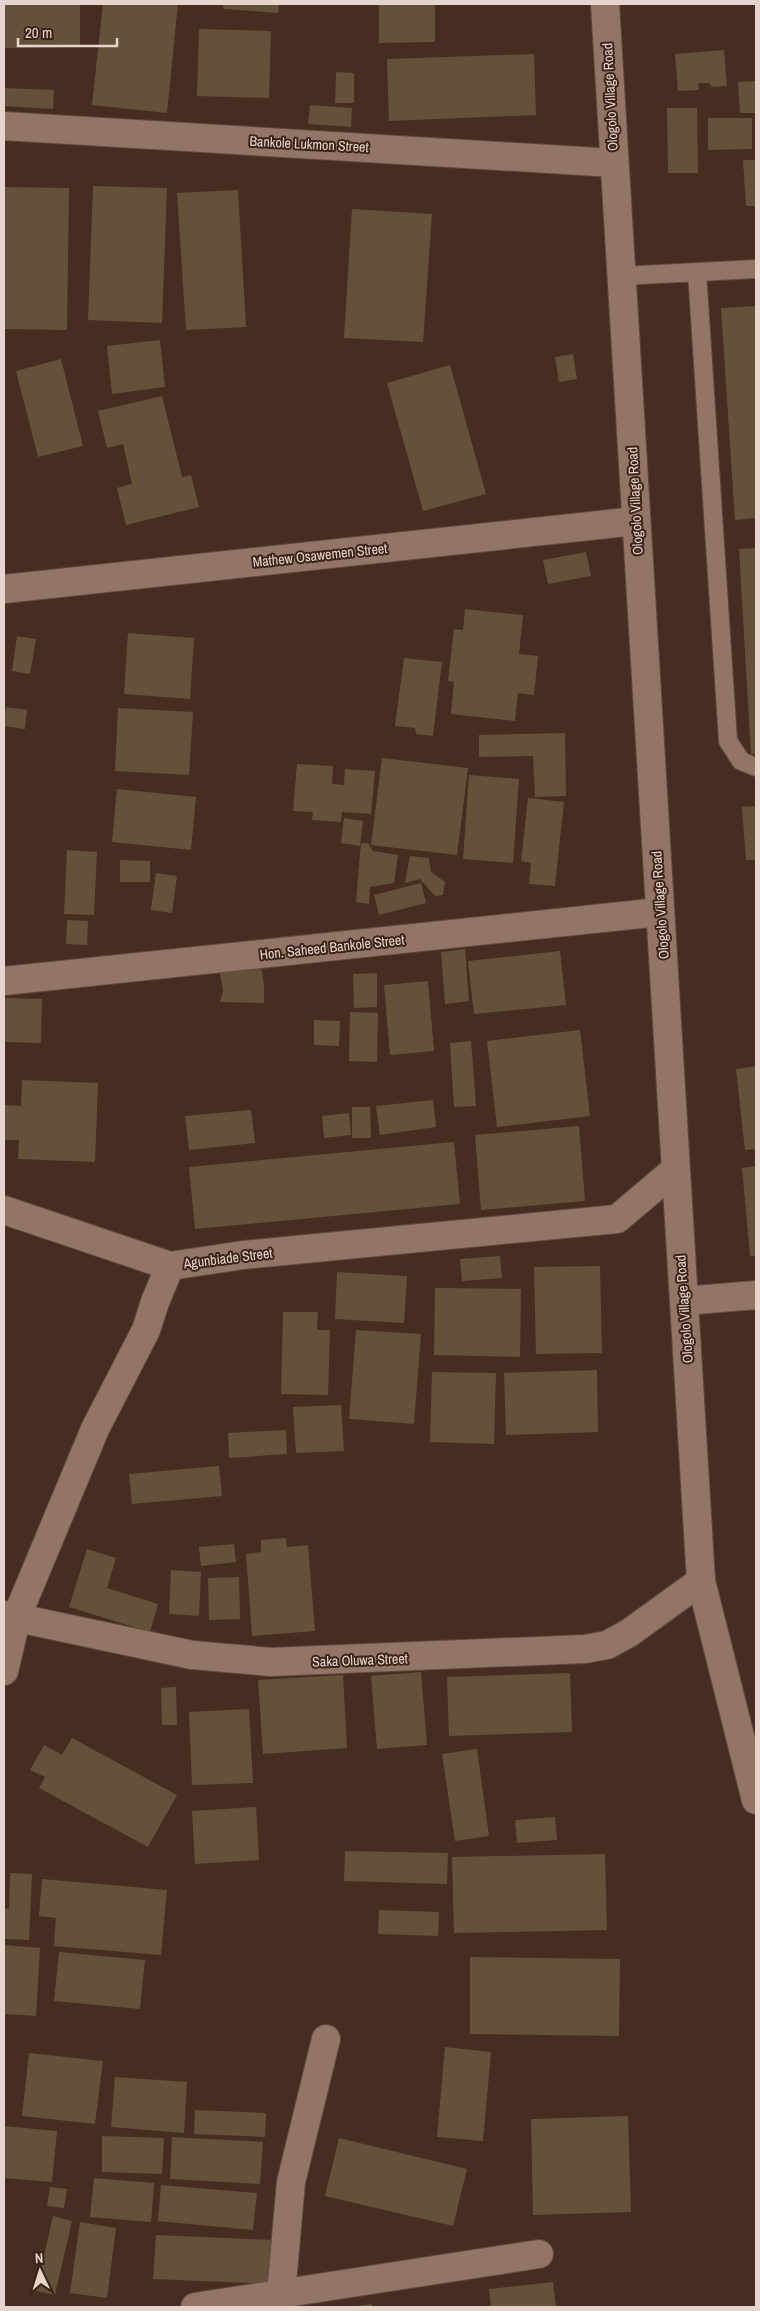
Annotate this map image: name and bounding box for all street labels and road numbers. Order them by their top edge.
street label: Ologolo Village Road [598,42,622,152]
street label: Bankole Lukmon Street [249,132,369,156]
street label: Ologolo Village Road [623,446,647,556]
street label: Mathew Osawemen Street [252,539,388,571]
street label: Ologolo Village Road [647,850,673,960]
street label: Hon. Saheed Bankole Street [259,930,405,964]
street label: Agunbiade Street [182,1244,273,1273]
street label: Ologolo Village Road [671,1254,697,1364]
street label: Saka Oluwa Street [312,1649,408,1671]

